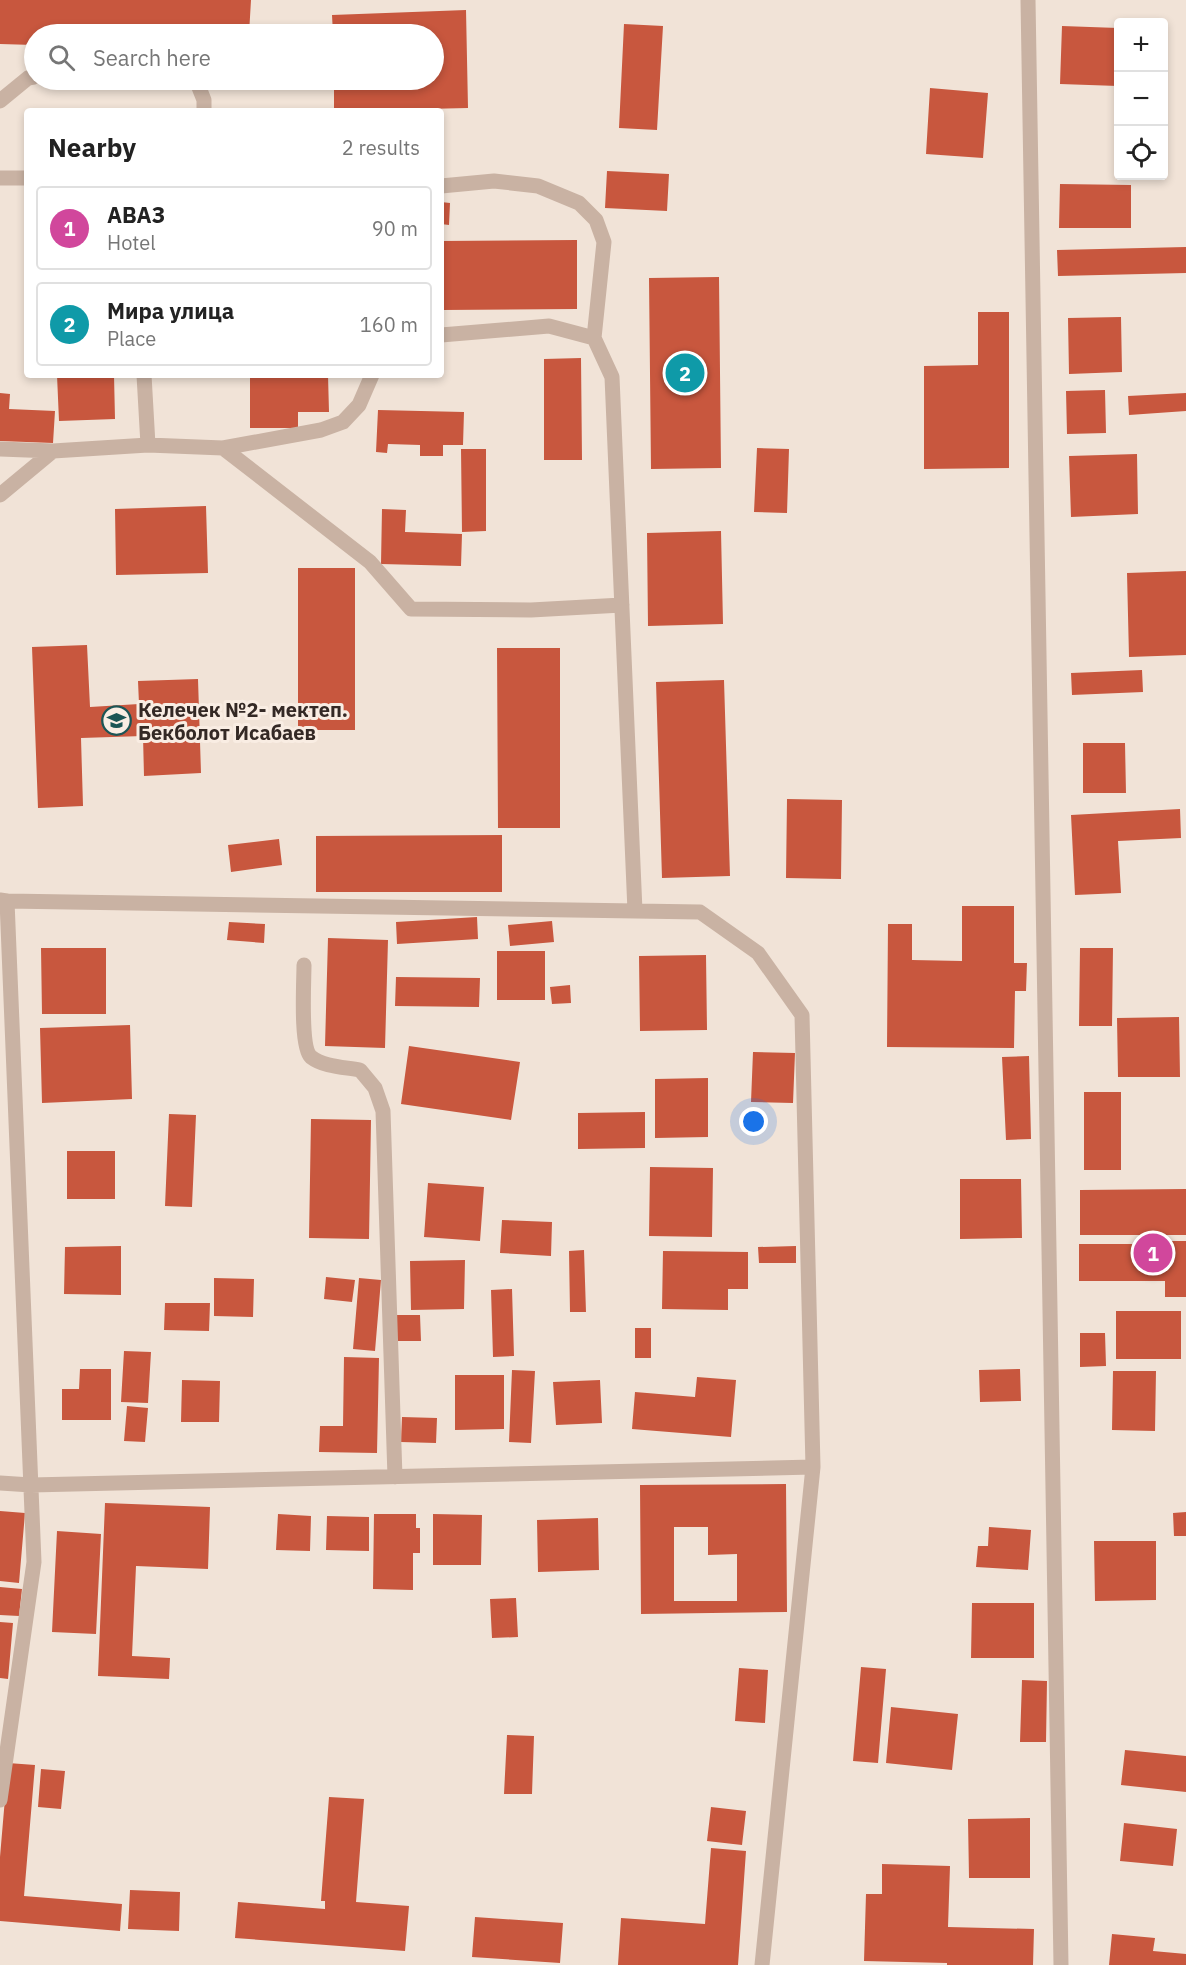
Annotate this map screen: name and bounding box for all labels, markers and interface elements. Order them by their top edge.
map controls [1114,18,1168,180]
button: + [1114,18,1168,72]
search box [24,24,444,90]
icon: search [45,41,78,74]
text: Search here [93,43,211,72]
button: − [1114,72,1168,126]
button: locate [1114,126,1168,180]
text: Nearby [48,130,136,164]
text: 2 results [342,134,420,161]
text: АВАЗ [107,200,165,229]
text: 1 [64,215,76,242]
text: 90 m [372,215,418,242]
text: Hotel [107,229,156,256]
text: Мира улица [107,296,234,325]
text: 2 [64,311,76,338]
text: 160 m [360,311,418,338]
text: Place [107,325,156,352]
pin: 2 [666,350,704,395]
place label: Келечек №2- мектеп. Бекболот Исабаев [138,696,348,746]
school or university icon: Келечек №2- мектеп. Бекболот Исабаев [101,705,133,737]
your location [739,1107,768,1136]
pin: 1 [1134,1230,1172,1276]

